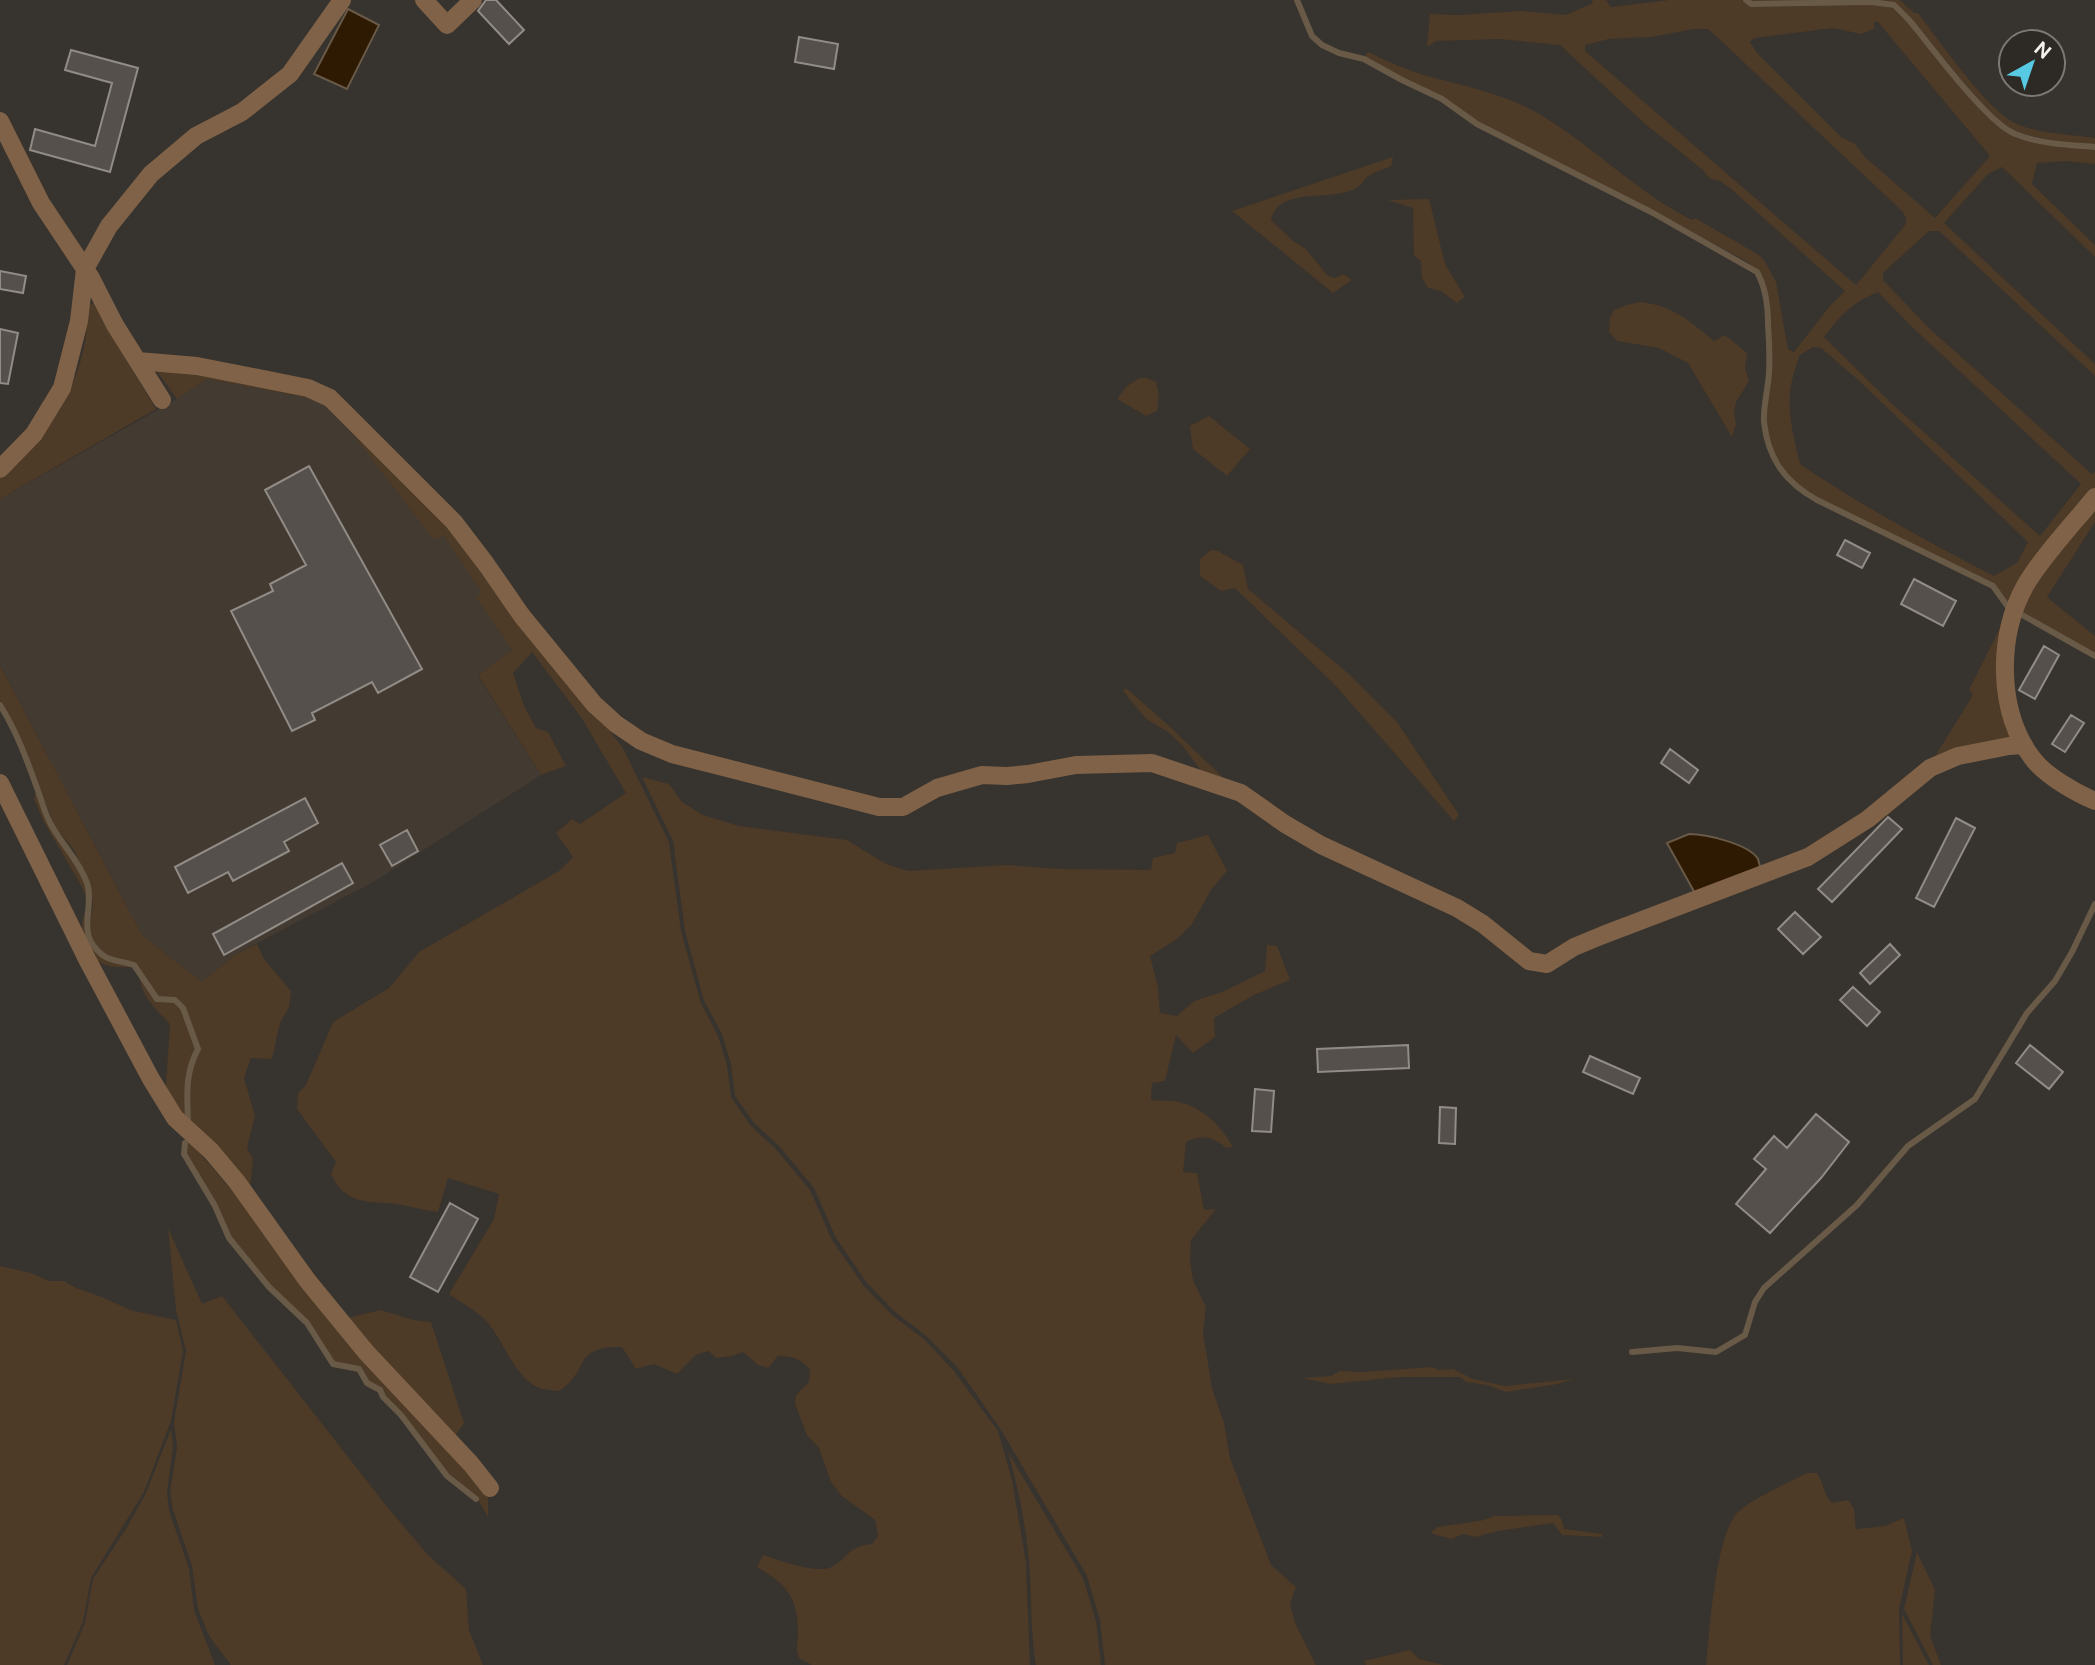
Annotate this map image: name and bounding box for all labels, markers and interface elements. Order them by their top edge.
north arrow [1997,28,2067,98]
text: N [2030,37,2056,63]

